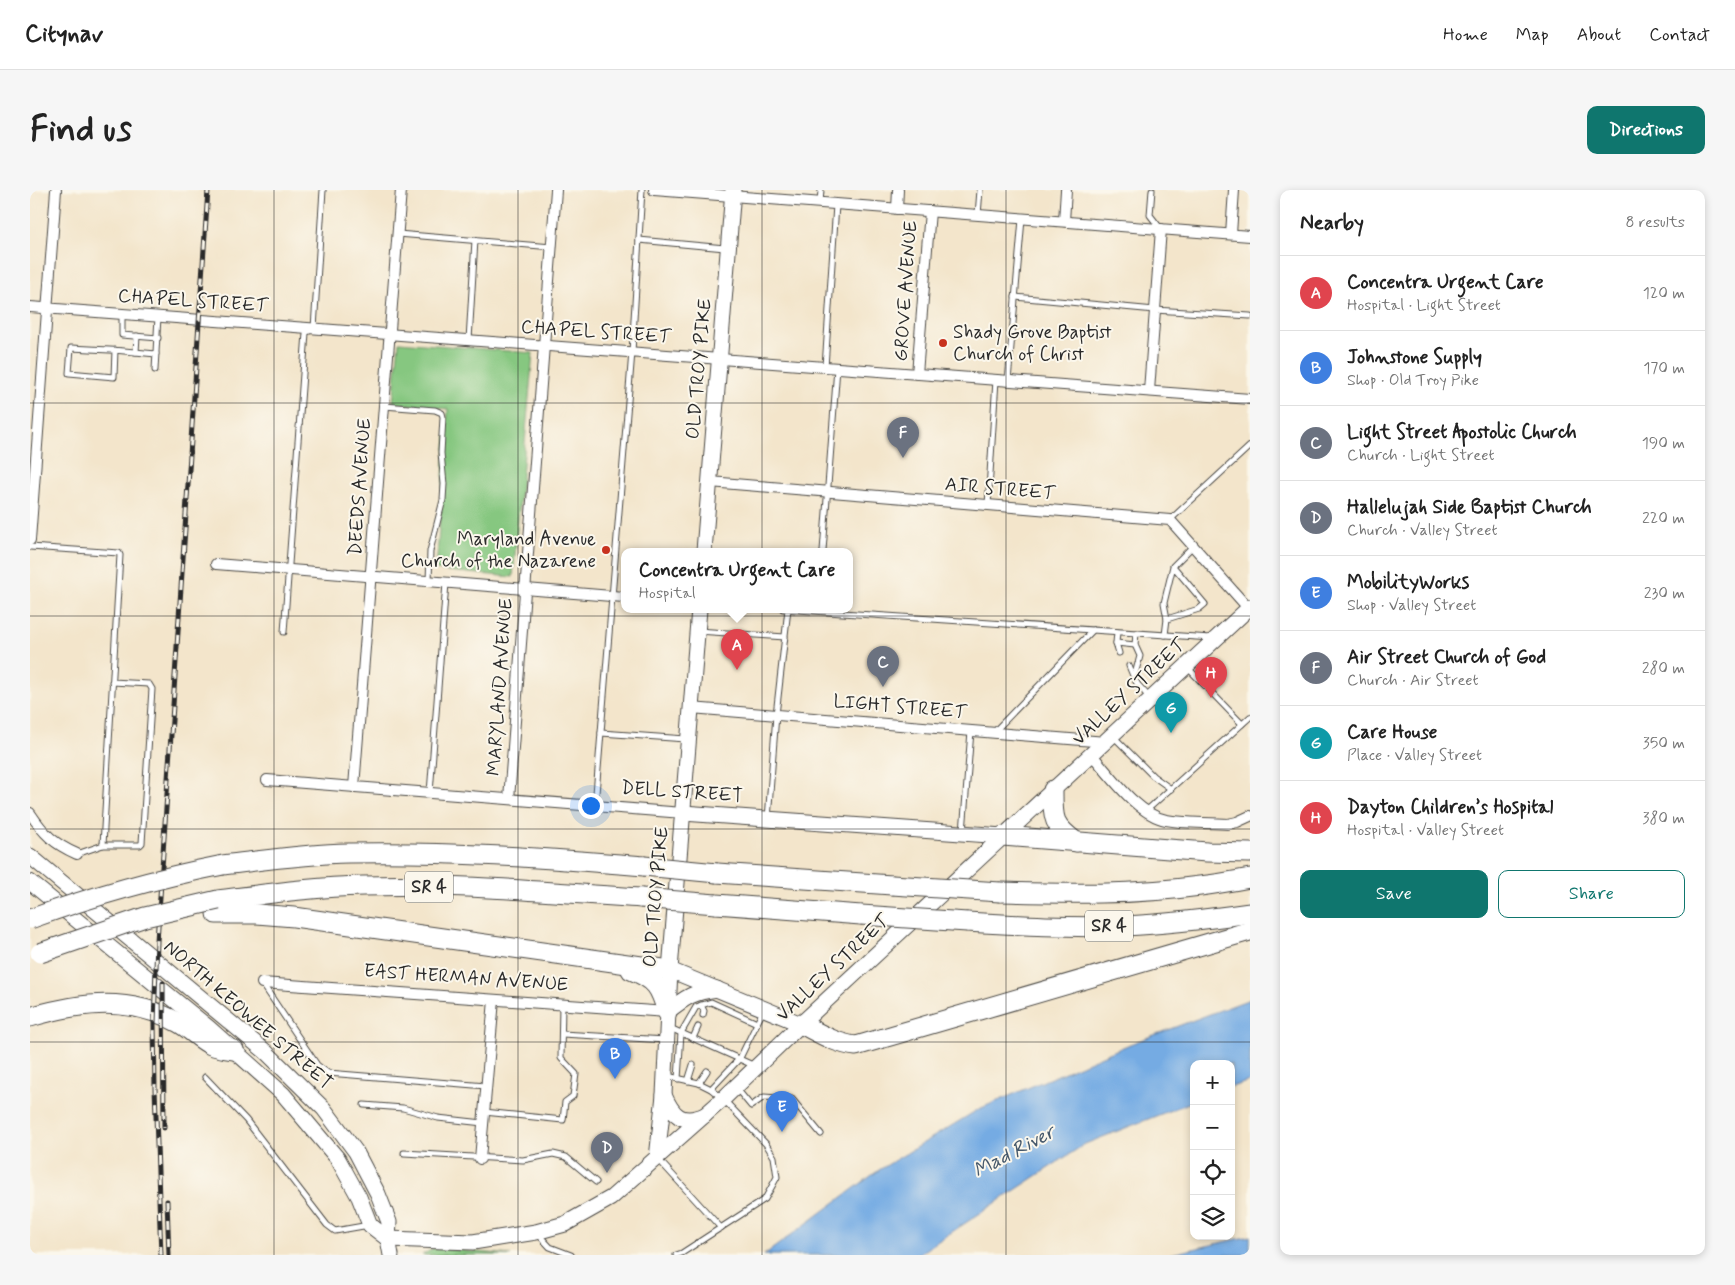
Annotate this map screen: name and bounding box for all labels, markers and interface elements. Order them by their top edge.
text: Citynav [25,19,103,50]
text: Home [1443,23,1488,47]
text: Map [1516,23,1549,47]
text: About [1577,23,1621,47]
text: Contact [1649,23,1710,47]
button: Directions [1587,106,1705,154]
text: Find us [30,107,132,153]
text: Nearby [1300,209,1364,237]
text: 8 results [1625,212,1685,233]
street label: GROVE AVENUE [889,220,923,362]
text: Concentra Urgent Care [1347,270,1544,295]
street label: CHAPEL STREET [117,283,270,319]
text: A [1311,283,1321,304]
text: 120 m [1643,283,1685,304]
text: Hospital · Light Street [1347,295,1501,316]
street label: OLD TROY PIKE [680,297,718,440]
street label: CHAPEL STREET [520,314,673,350]
place label: Shady Grove Baptist Church of Christ [953,320,1112,367]
marker: Shady Grove Baptist Church of Christ [937,337,949,349]
text: Johnstone Supply [1347,345,1482,370]
text: B [1311,358,1321,379]
text: 170 m [1643,358,1685,379]
text: Shop · Old Troy Pike [1347,370,1479,391]
street label: DEEDS AVENUE [343,417,377,557]
pin: F [887,417,919,458]
text: Light Street Apostolic Church [1347,420,1577,445]
text: C [1310,433,1322,454]
text: 190 m [1642,433,1685,454]
text: Church · Light Street [1347,445,1494,466]
street label: AIR STREET [944,472,1057,506]
text: Hallelujah Side Baptist Church [1347,495,1592,520]
text: D [1310,508,1322,529]
text: 220 m [1642,508,1685,529]
text: Church · Valley Street [1347,520,1497,541]
place label: Maryland Avenue Church of the Nazarene [401,527,596,574]
marker: Maryland Avenue Church of the Nazarene [600,544,612,556]
popup [621,548,853,613]
text: Concentra Urgent Care [639,558,835,583]
text: MobilityWorks [1347,570,1469,595]
text: Hospital [639,583,696,604]
text: E [1311,583,1321,604]
text: 230 m [1644,583,1685,604]
text: Shop · Valley Street [1347,595,1476,616]
street label: MARYLAND AVENUE [481,597,519,777]
pin: A [721,629,753,670]
street label: VALLEY STREET [1067,632,1192,751]
text: Air Street Church of God [1347,645,1546,670]
pin: C [867,646,899,687]
pin: H [1195,657,1227,698]
text: F [1312,658,1320,679]
text: 280 m [1642,658,1685,679]
text: Church · Air Street [1347,670,1479,691]
street label: LIGHT STREET [832,689,969,725]
pin: G [1155,692,1187,733]
text: Care House [1347,720,1437,745]
text: G [1311,733,1321,754]
text: 350 m [1643,733,1685,754]
text: Place · Valley Street [1347,745,1482,766]
street label: DELL STREET [620,775,744,809]
your location [578,793,604,819]
text: Dayton Children’s Hospital [1347,795,1553,820]
text: H [1311,808,1321,829]
text: 380 m [1642,808,1685,829]
text: Hospital · Valley Street [1347,820,1504,841]
street label: OLD TROY PIKE [637,825,675,968]
button: Save [1300,870,1488,918]
button: Share [1498,870,1685,918]
road number: SR 4 [405,872,453,902]
street label: VALLEY STREET [771,908,896,1027]
road number: SR 4 [1085,910,1133,941]
street label: NORTH KEOWEE STREET [158,935,338,1095]
street label: EAST HERMAN AVENUE [363,958,569,998]
pin: B [599,1038,631,1079]
map controls [1190,1060,1235,1240]
button: + [1190,1060,1235,1105]
pin: E [766,1091,798,1132]
button: − [1190,1105,1235,1150]
water label: Mad River [969,1118,1062,1185]
pin: D [591,1132,623,1173]
button: locate [1190,1150,1235,1195]
button: layers [1190,1195,1235,1240]

